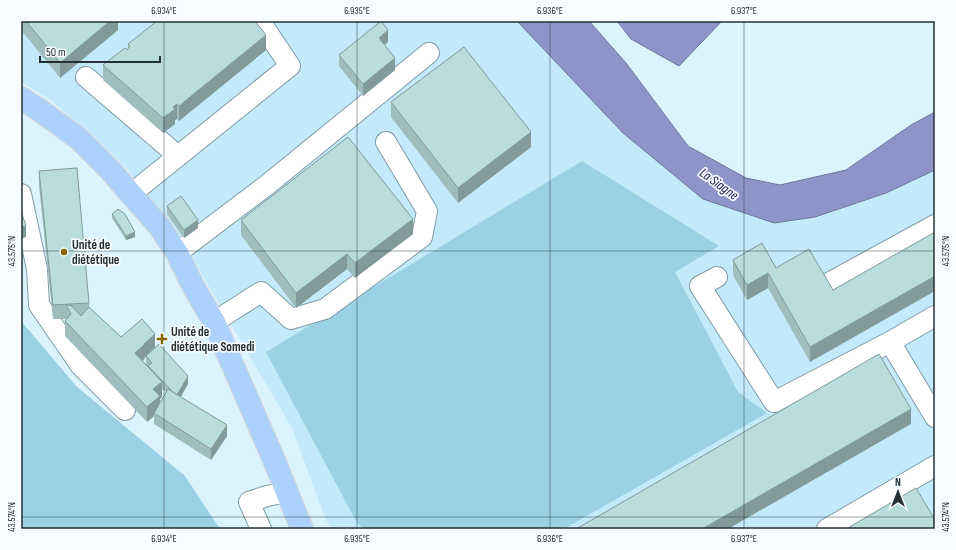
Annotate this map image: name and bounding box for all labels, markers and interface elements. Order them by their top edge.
text: 6.934°E [151,5,177,17]
text: 6.935°E [344,5,370,17]
text: 6.936°E [537,5,563,17]
text: 6.937°E [731,5,757,17]
scale bar [40,38,160,64]
text: 50 m [46,45,66,60]
water label: La Siagne [696,164,742,204]
text: 43.575°N [6,236,18,266]
text: 43.575°N [940,236,952,266]
place label: Unité de diététique [72,237,120,268]
marker: Unité de diététique [59,247,69,257]
place label: Unité de diététique Somedi [171,324,255,355]
marker: Unité de diététique Somedi [156,333,168,345]
north arrow [878,472,918,512]
text: N [895,476,901,489]
text: 43.574°N [6,502,18,532]
text: 43.574°N [940,502,952,532]
text: 6.934°E [151,533,177,545]
text: 6.935°E [344,533,370,545]
text: 6.936°E [537,533,563,545]
text: 6.937°E [731,533,757,545]

